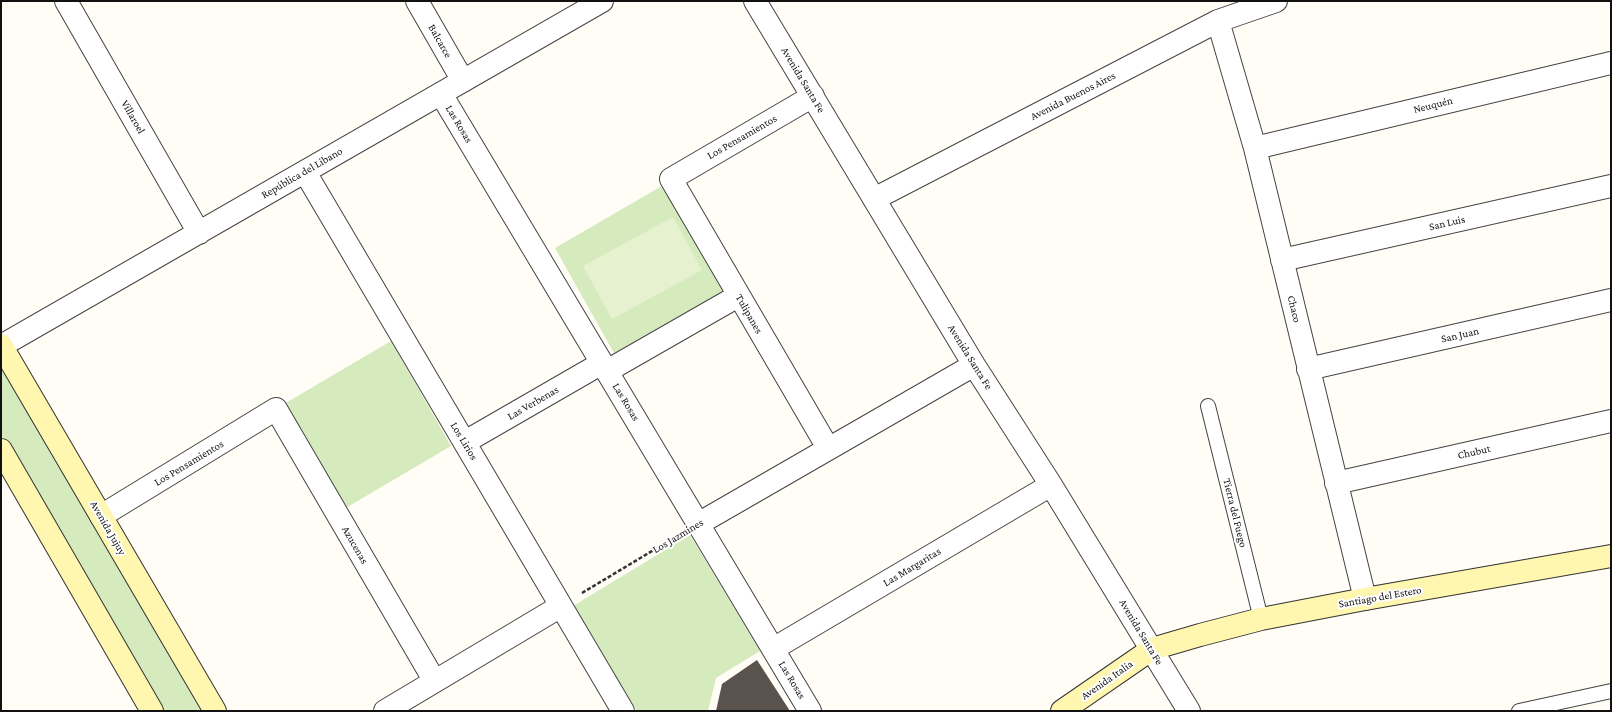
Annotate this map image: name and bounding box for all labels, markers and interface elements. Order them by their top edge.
street label: Balcarce [425,22,455,60]
street label: Avenida Santa Fe [778,45,828,115]
street label: Avenida Buenos Aires [1028,69,1118,123]
street label: Neuquén [1412,94,1454,116]
street label: Villaroel [118,98,148,136]
street label: Las Rosas [442,103,476,145]
street label: Los Pensamientos [705,112,779,162]
street label: República del Libano [259,144,345,202]
street label: San Luis [1428,212,1466,234]
street label: Tulipanes [732,292,766,336]
street label: Chaco [1284,294,1304,324]
street label: Avenida Santa Fe [945,322,995,392]
street label: San Juan [1440,324,1480,346]
street label: Las Rosas [609,381,643,423]
street label: Las Verbenas [505,383,561,423]
street label: Los Lirios [447,419,481,463]
street label: Los Pensamientos [152,437,226,489]
street label: Chubut [1456,442,1492,462]
street label: Tierra del Fuego [1220,477,1250,549]
street label: Avenida Jujuy [87,499,129,557]
street label: Los Jazmines [650,516,706,556]
street label: Azucenas [339,524,371,566]
street label: Las Margaritas [881,545,943,589]
street label: Santiago del Estero [1338,583,1422,611]
street label: Avenida Santa Fe [1116,597,1166,667]
street label: Avenida Italia [1078,657,1136,703]
street label: Las Rosas [775,659,809,701]

